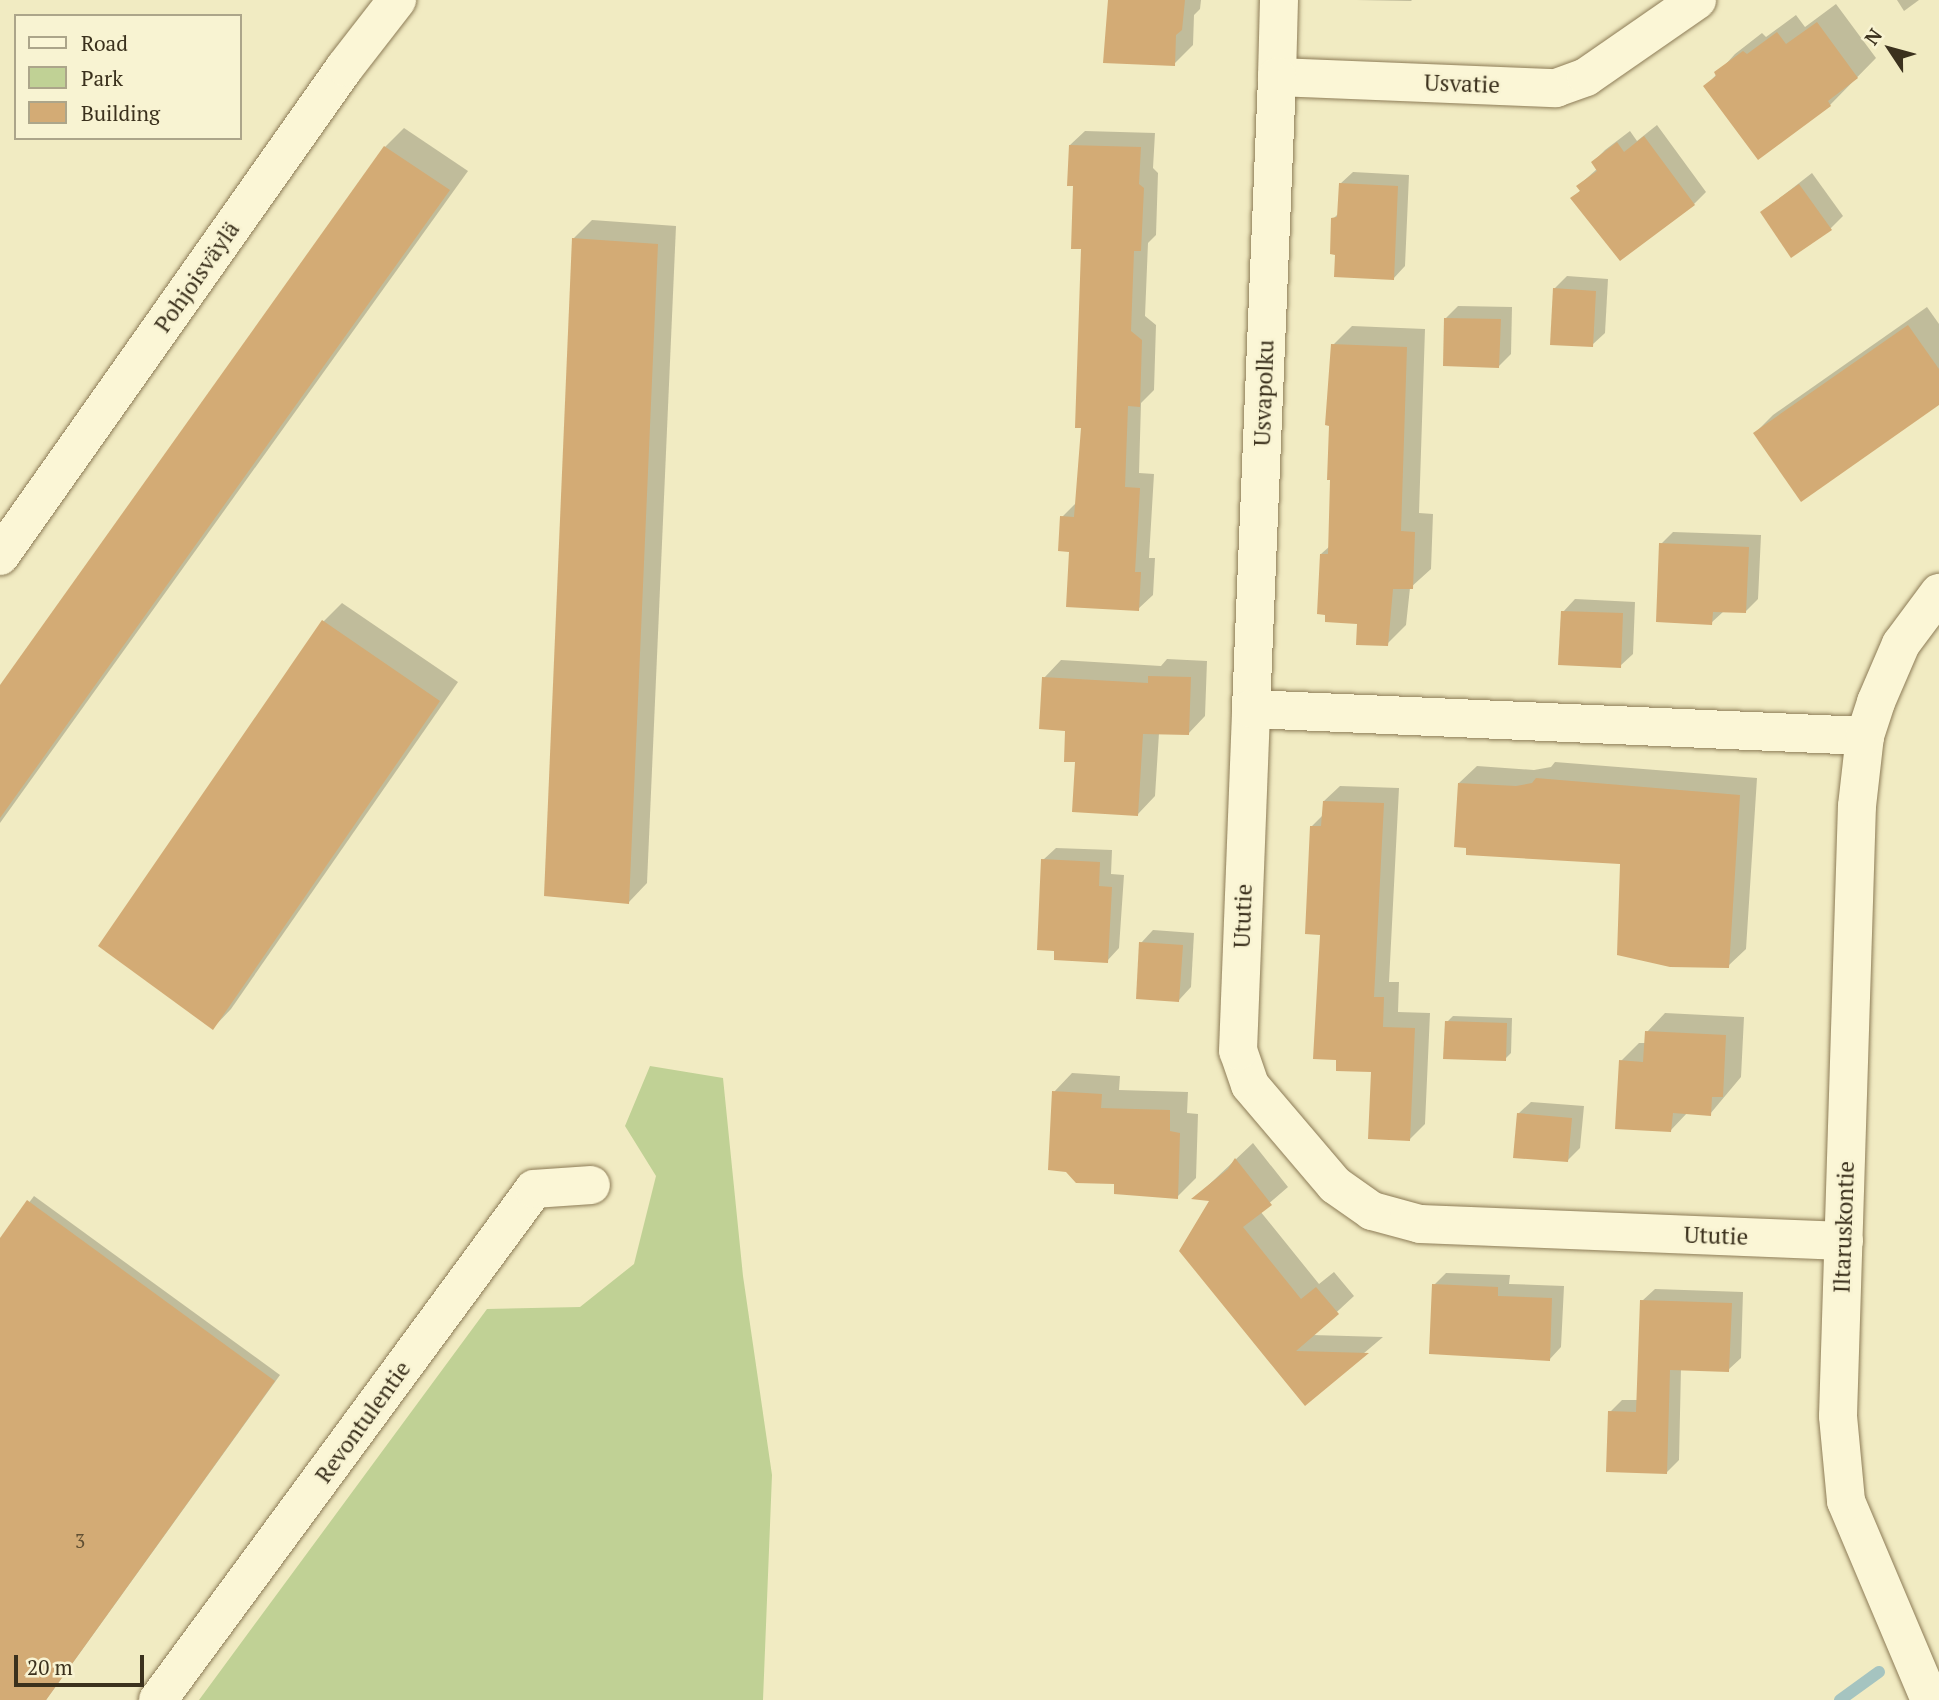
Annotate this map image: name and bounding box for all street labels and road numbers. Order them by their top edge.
street label: Usvatie [1424,69,1500,99]
street label: Pohjoisväylä [149,216,245,338]
street label: Usvapolku [1248,339,1280,447]
street label: Ututie [1228,883,1258,949]
street label: Iltaruskontie [1828,1160,1860,1294]
street label: Ututie [1683,1221,1749,1251]
street label: Revontulentie [310,1356,416,1488]

